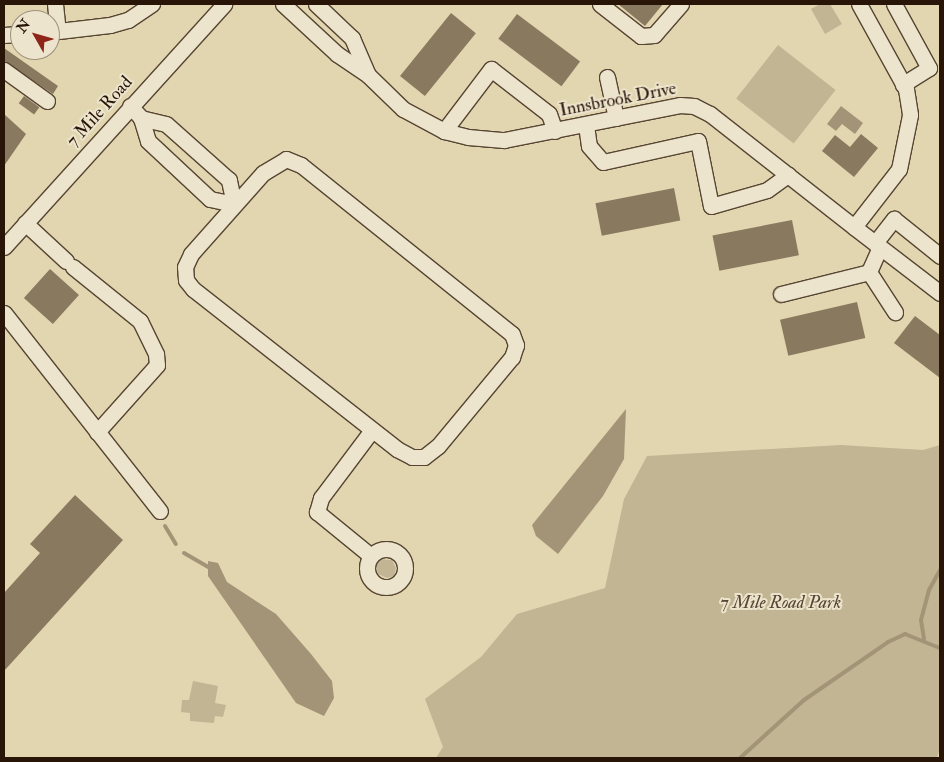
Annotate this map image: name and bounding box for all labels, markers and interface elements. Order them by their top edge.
north arrow [10,10,60,60]
text: N [13,16,34,36]
street label: 7 Mile Road [63,72,137,152]
street label: Innsbrook Drive [558,78,678,122]
park label: 7 Mile Road Park [721,592,841,614]

